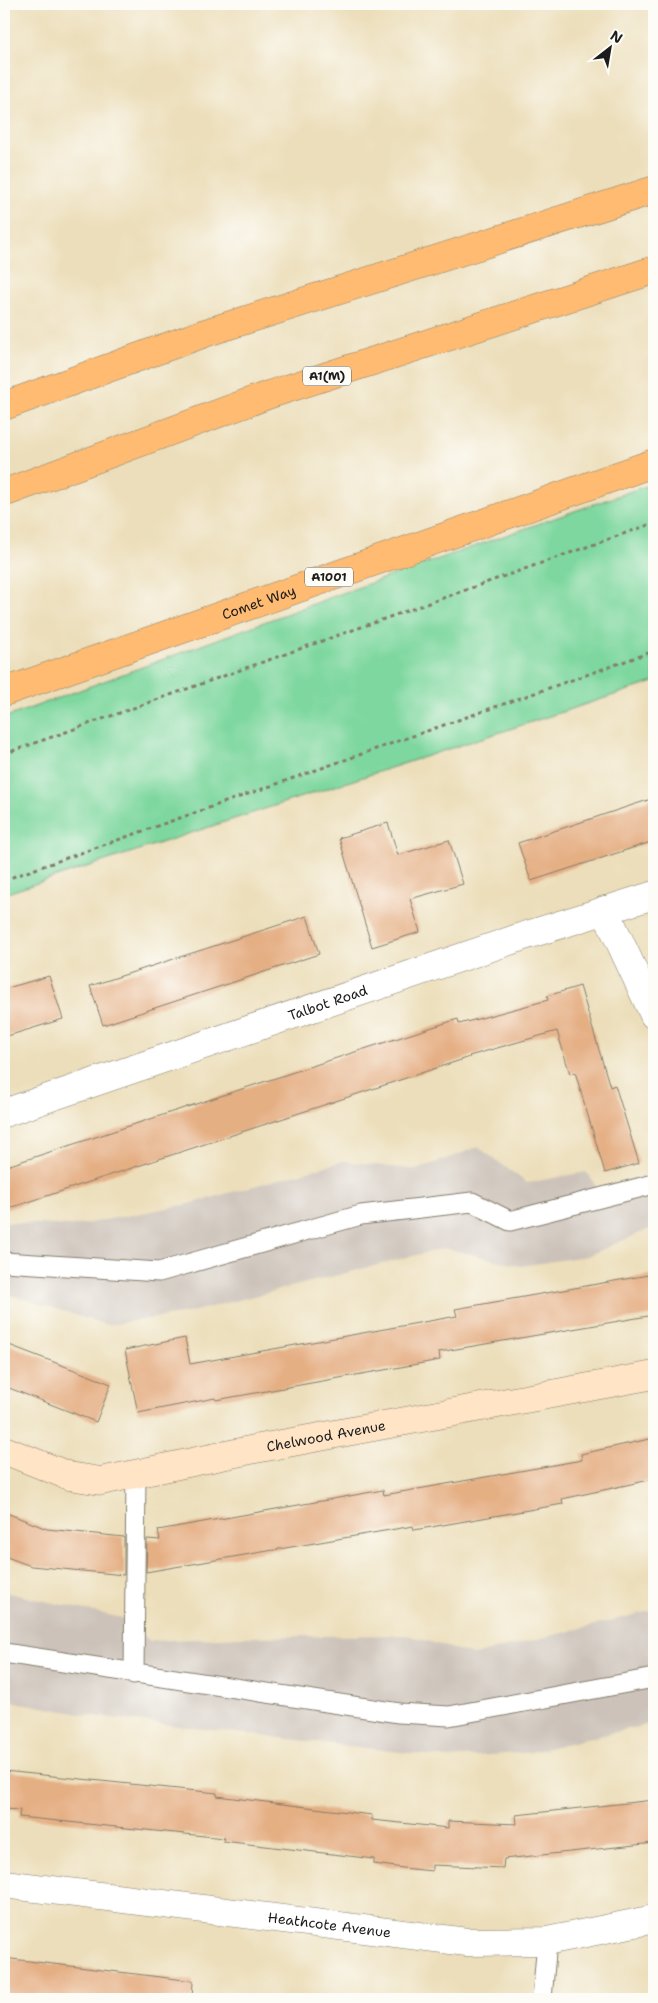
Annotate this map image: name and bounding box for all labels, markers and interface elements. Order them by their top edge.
north arrow [586,22,636,72]
text: N [607,26,626,47]
road number: A1(M) [303,366,351,386]
road number: A1001 [305,568,353,586]
street label: Comet Way [219,581,298,624]
street label: Talbot Road [286,981,370,1025]
street label: Chelwood Avenue [265,1416,387,1456]
street label: Heathcote Avenue [267,1908,392,1941]

